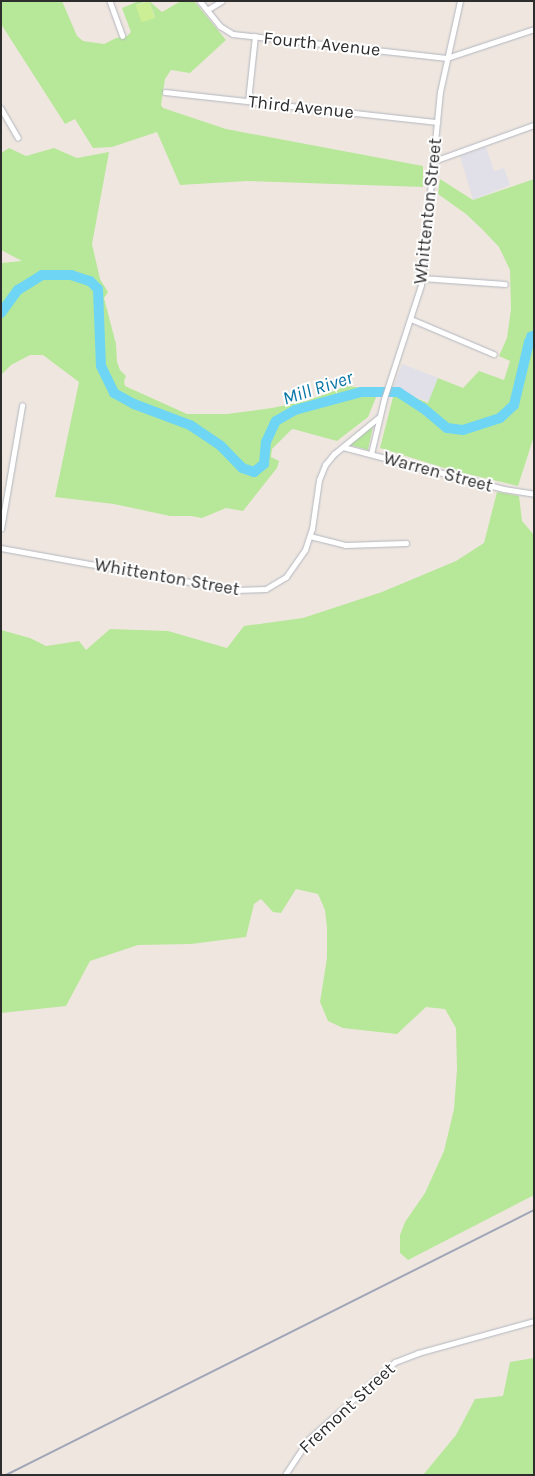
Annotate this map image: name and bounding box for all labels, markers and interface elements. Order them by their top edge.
street label: Fourth Avenue [263,27,381,61]
street label: Third Avenue [247,91,355,123]
street label: Whittenton Street [410,137,446,285]
water label: Mill River [280,367,356,411]
street label: Warren Street [381,447,495,497]
street label: Whittenton Street [93,554,241,600]
street label: Fremont Street [295,1358,399,1458]

